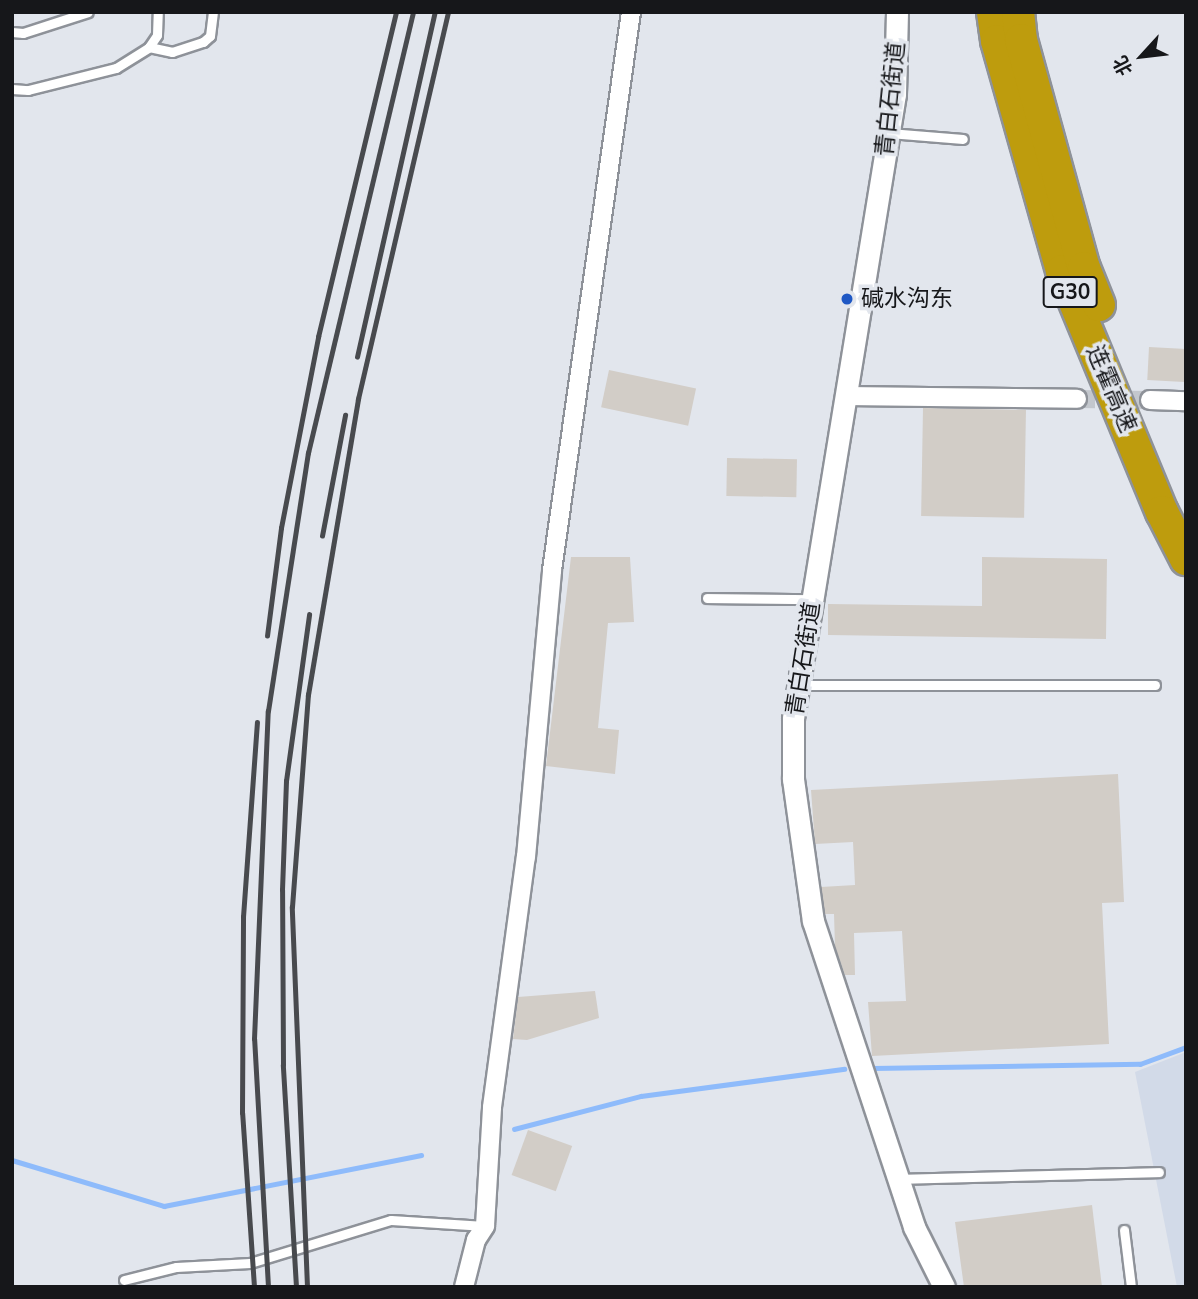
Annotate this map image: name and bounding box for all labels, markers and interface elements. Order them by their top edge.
north arrow [1107,21,1177,91]
street label: 青白石街道 [871,40,911,158]
text: 北 [1107,51,1139,80]
road number: G30 [1042,274,1098,310]
place label: 碱水沟东 [861,285,953,313]
marker: 碱水沟东 [839,291,855,307]
street label: 连霍高速 [1080,341,1142,437]
street label: 青白石街道 [781,600,827,718]

